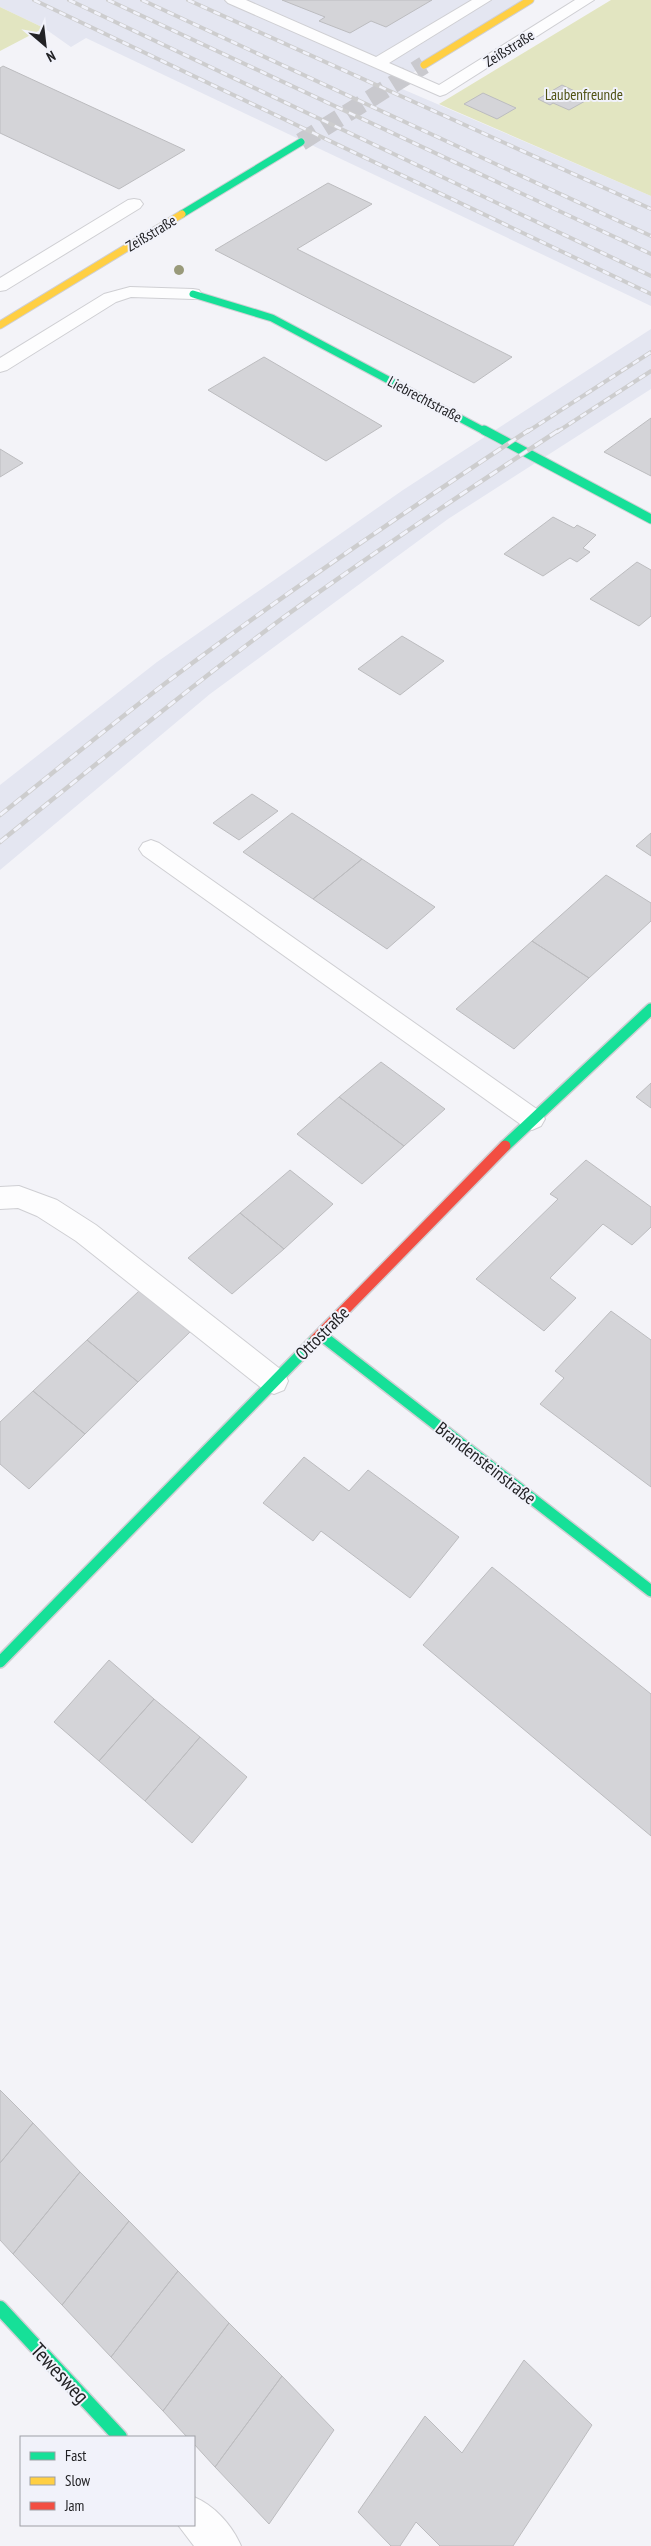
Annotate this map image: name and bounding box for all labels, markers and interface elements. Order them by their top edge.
north arrow [20,20,70,70]
street label: Zeißstraße [480,25,538,71]
text: N [44,47,59,66]
park label: Laubenfreunde [545,85,623,104]
street label: Zeißstraße [122,211,180,255]
street label: Liebrechtstraße [385,372,465,426]
street label: Ottostraße [290,1301,354,1365]
street label: Brandensteinstraße [431,1417,541,1509]
street label: Tewesweg [25,2337,95,2409]
legend [20,2436,195,2526]
text: Fast [65,2446,86,2465]
text: Slow [65,2471,90,2490]
text: Jam [64,2496,84,2515]

